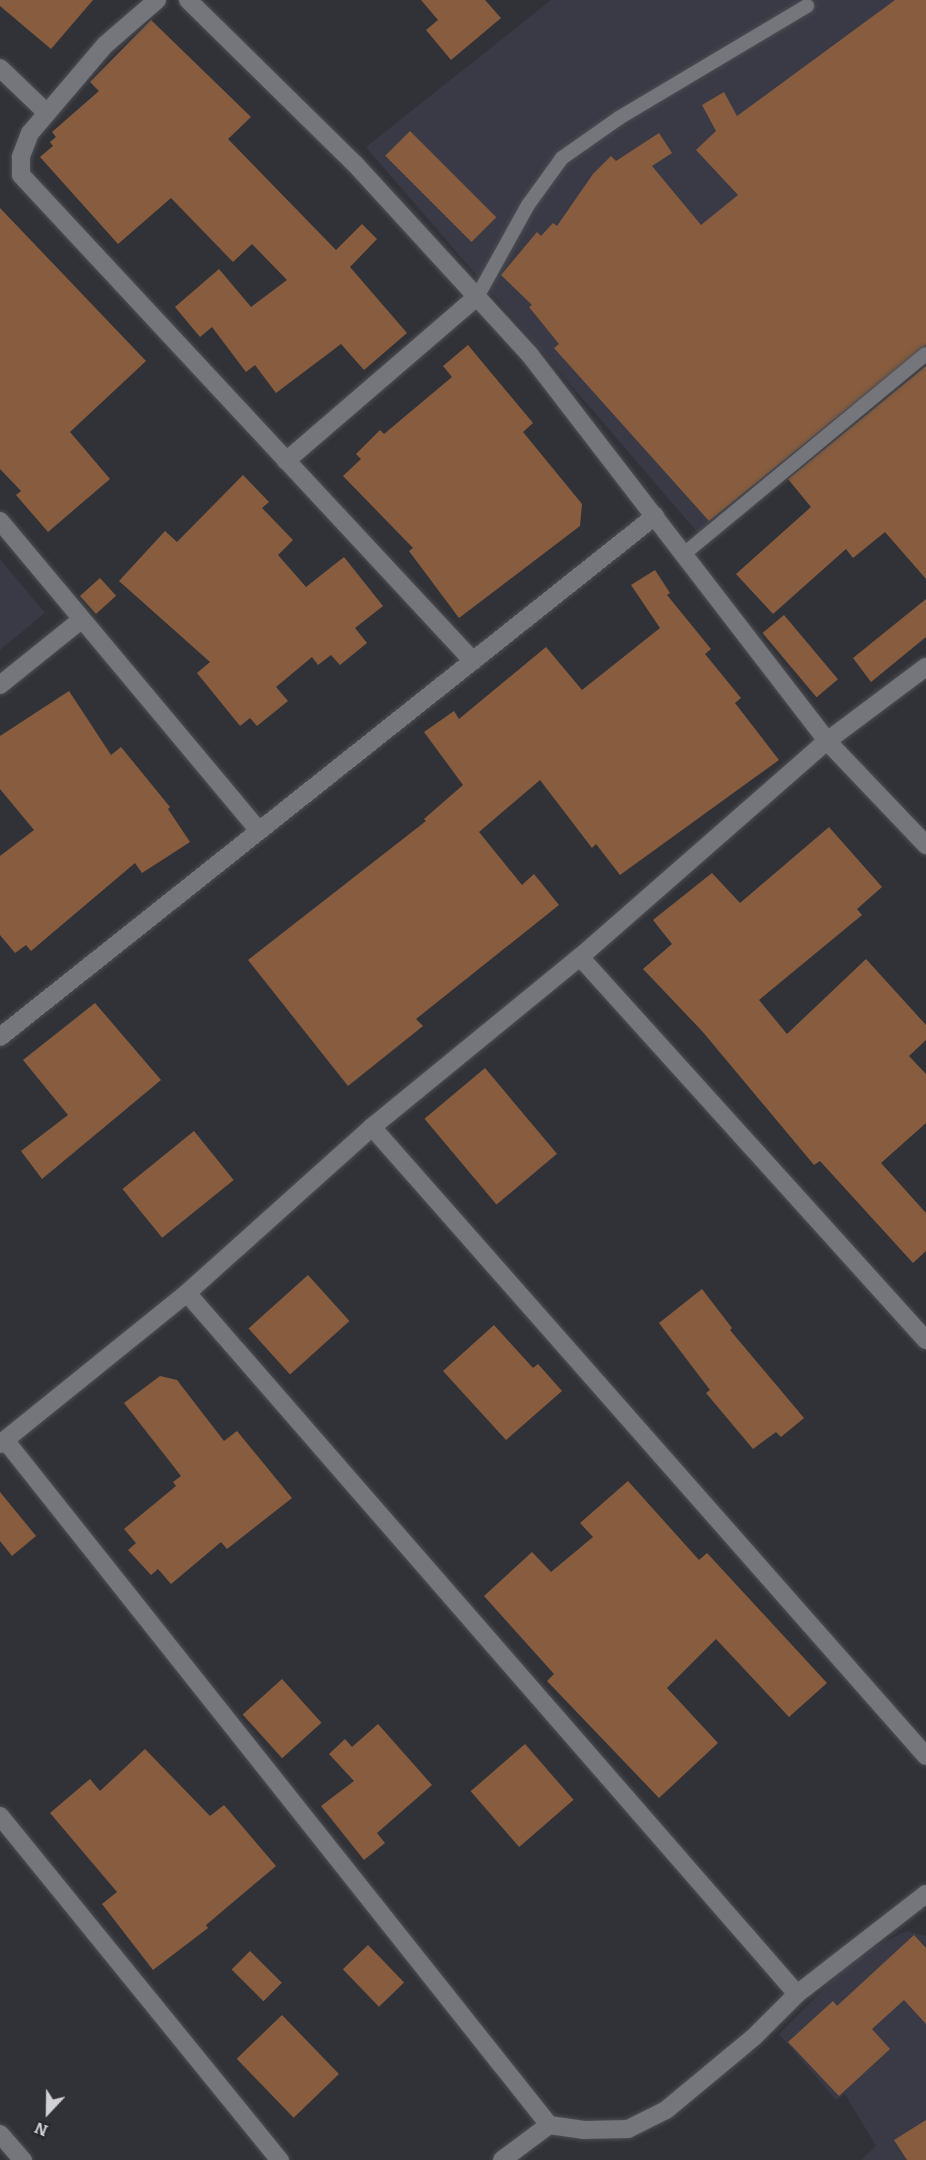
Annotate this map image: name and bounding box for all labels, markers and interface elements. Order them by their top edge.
north arrow [18,2082,78,2142]
text: N [32,2118,50,2140]

